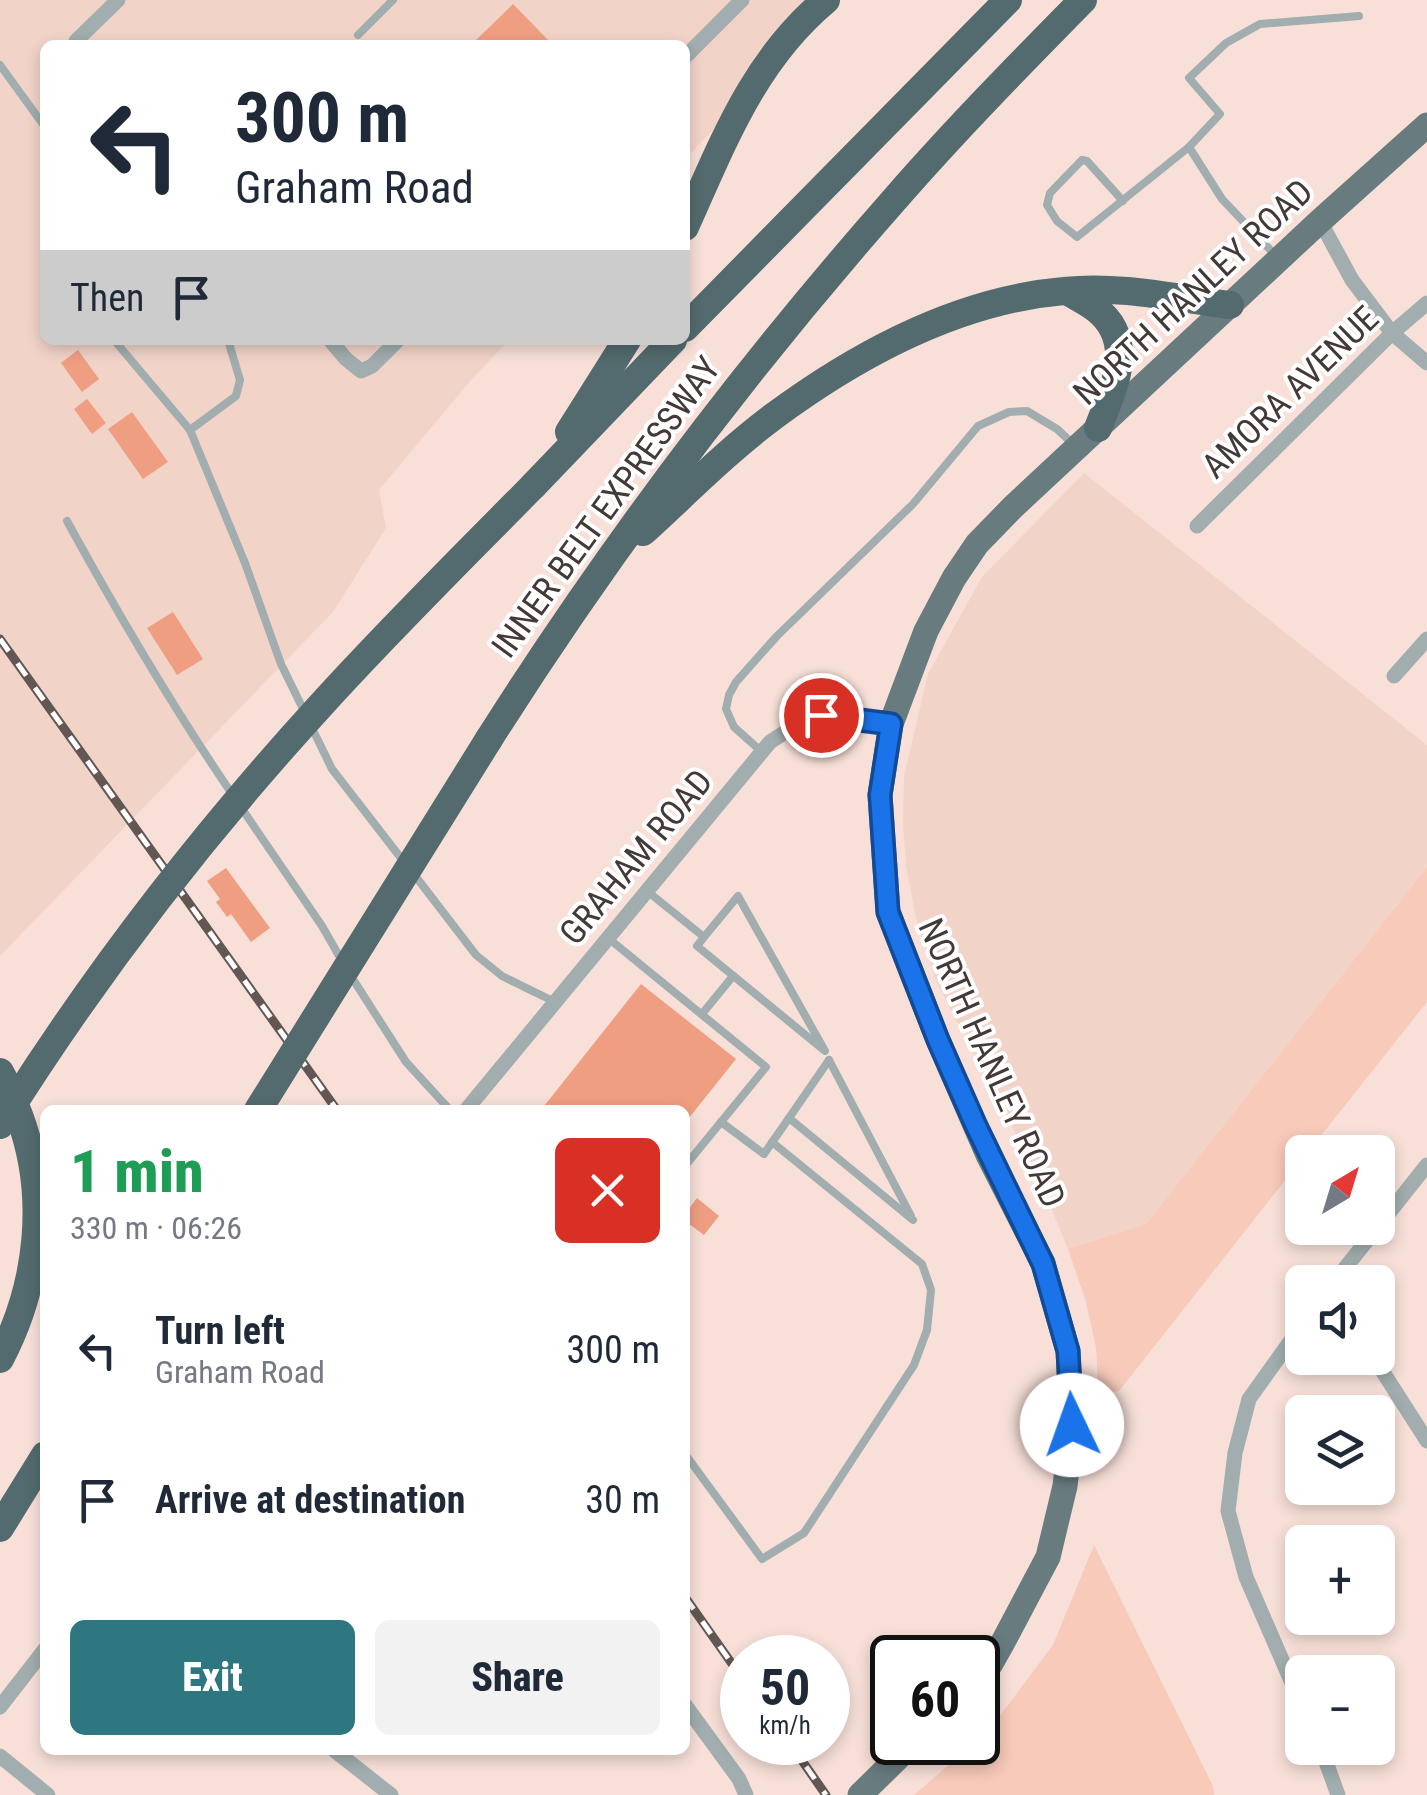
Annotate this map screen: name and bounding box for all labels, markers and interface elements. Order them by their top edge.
text: 300 m [235,77,409,159]
icon: left [70,80,200,210]
text: Graham Road [235,161,474,214]
street label: NORTH HANLEY ROAD [1065,171,1321,414]
icon: arrive [164,270,219,325]
text: Then [70,276,144,320]
street label: AMORA AVENUE [1194,298,1387,487]
street label: INNER BELT EXPRESSWAY [484,349,729,666]
pin [779,673,864,758]
icon: arrive [794,688,849,743]
street label: GRAHAM ROAD [551,762,721,953]
street label: NORTH HANLEY ROAD [909,913,1074,1214]
north arrow [1285,1135,1395,1245]
map controls [1285,1135,1395,1765]
text: 1 min [70,1136,204,1207]
button: close [555,1138,660,1243]
text: 330 m · 06:26 [70,1209,242,1247]
button: sound [1285,1265,1395,1375]
text: Turn left [155,1309,285,1353]
icon: left [70,1323,125,1378]
text: 300 m [566,1328,660,1372]
text: Graham Road [155,1353,325,1391]
position arrow [1020,1373,1124,1477]
button: layers [1285,1395,1395,1505]
icon: arrive [70,1473,125,1528]
text: Arrive at destination [155,1478,465,1522]
text: 30 m [585,1478,660,1522]
button: + [1285,1525,1395,1635]
button: Exit [70,1620,355,1735]
button: Share [375,1620,660,1735]
speed limit sign: 60 [870,1635,1000,1765]
button: − [1285,1655,1395,1765]
text: 50 [760,1659,810,1717]
text: km/h [759,1711,811,1740]

